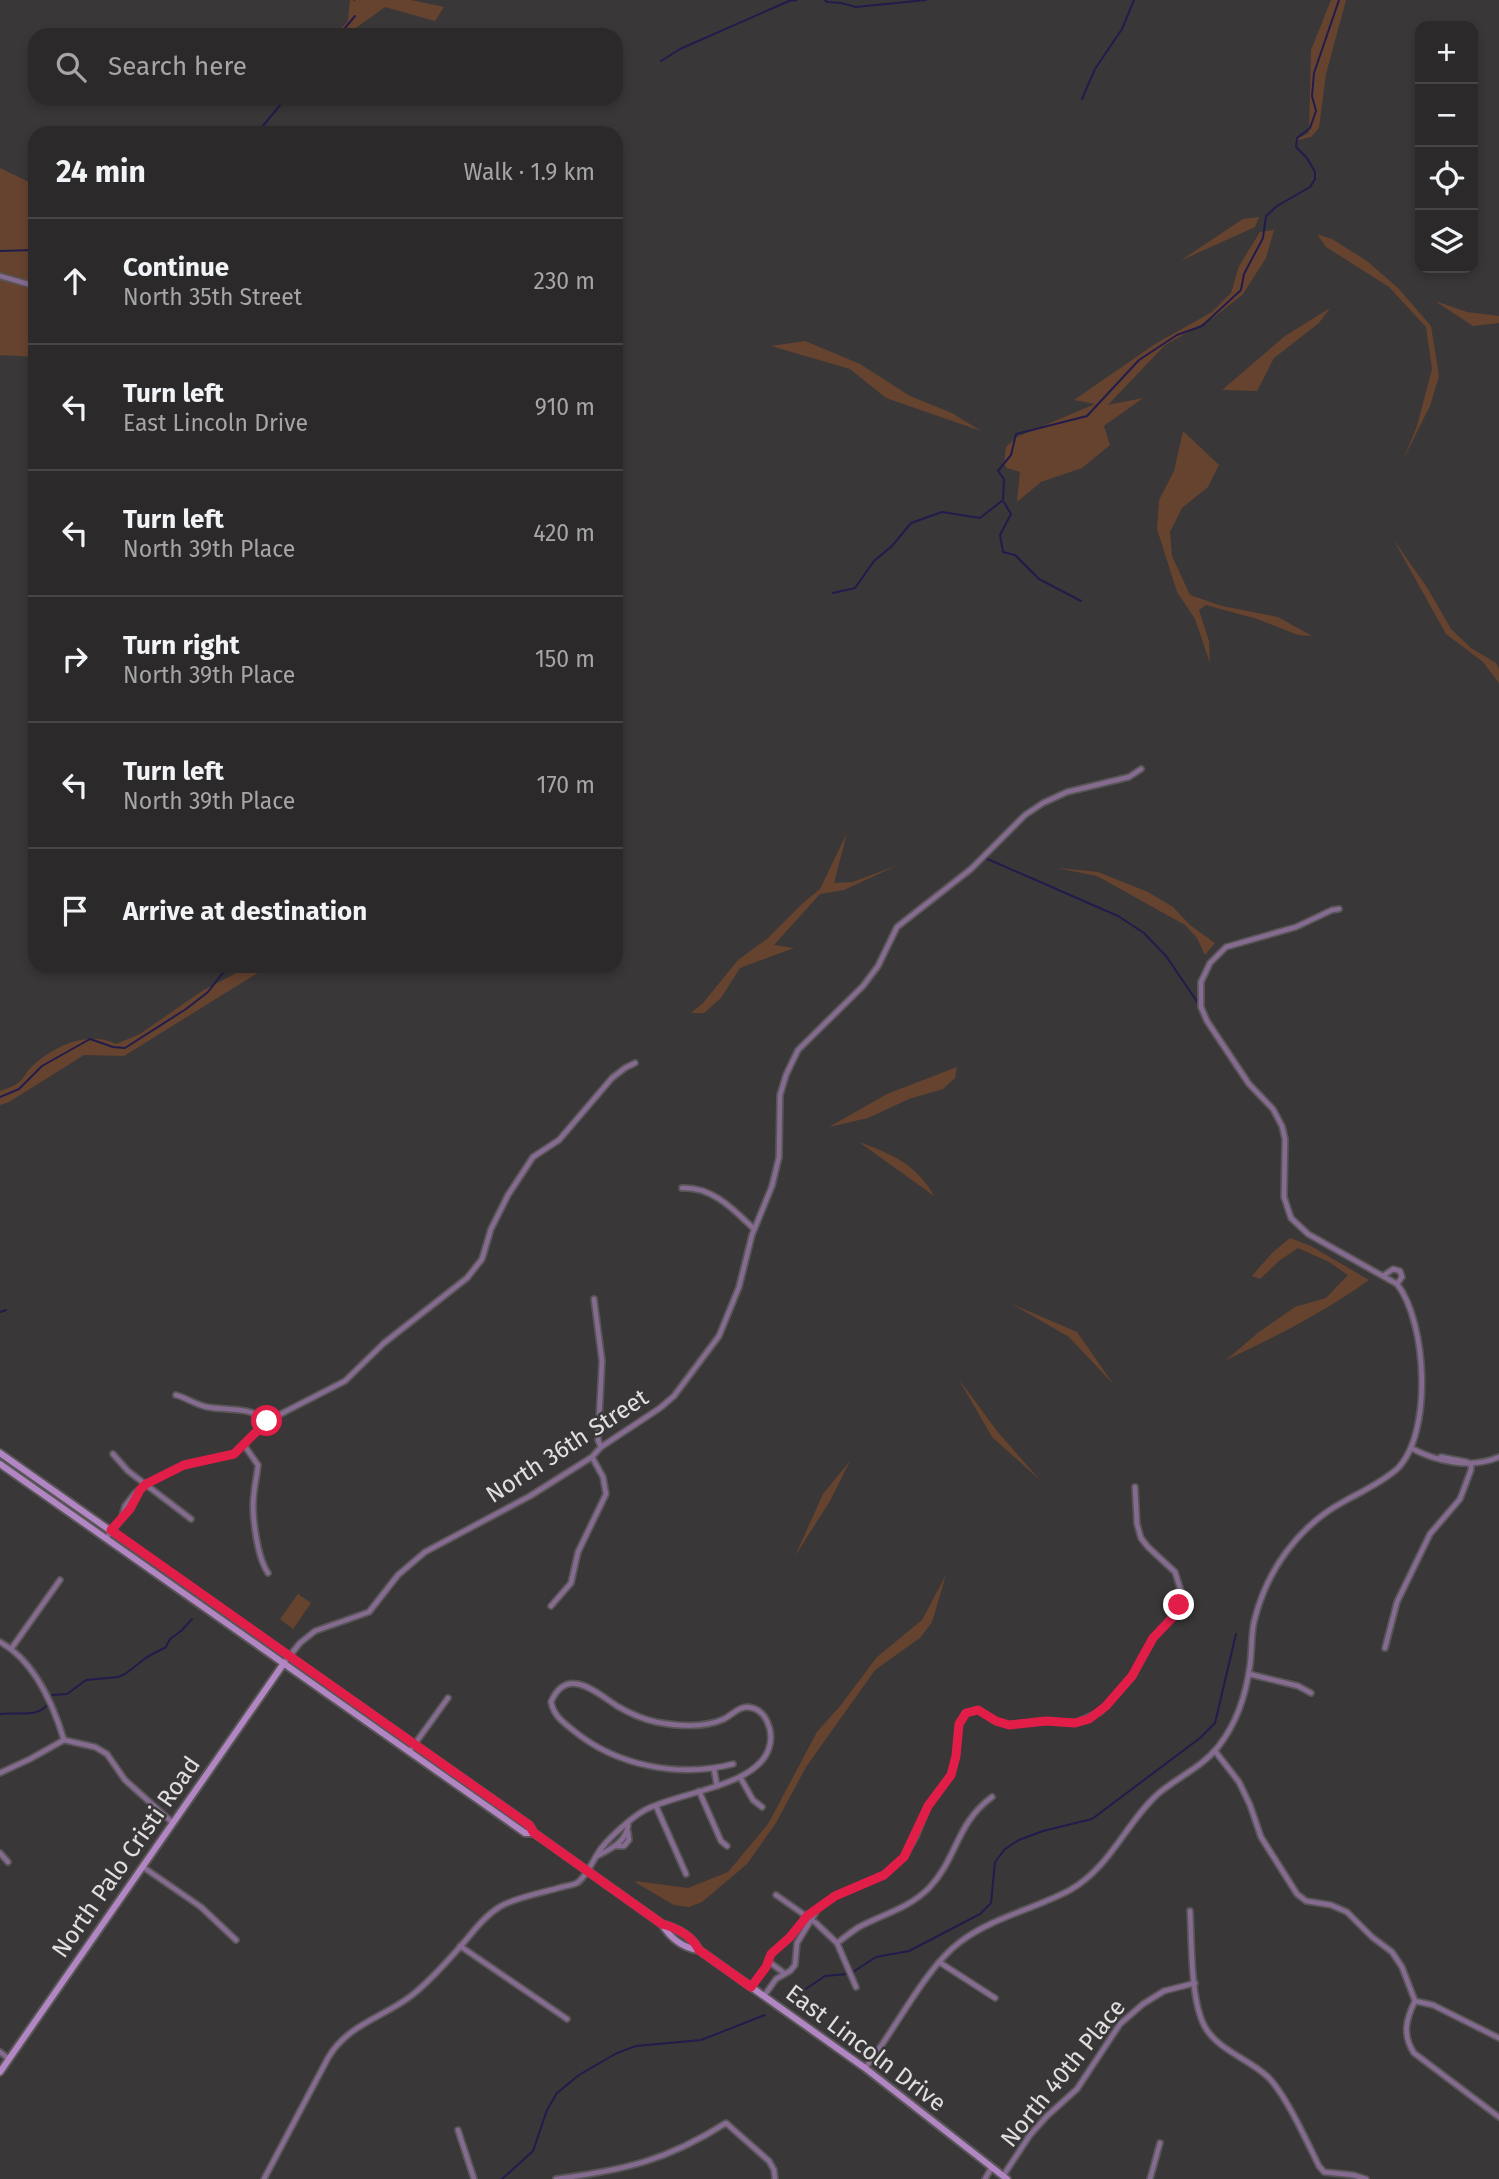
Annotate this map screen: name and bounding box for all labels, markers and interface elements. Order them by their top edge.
map controls [1415,21,1478,273]
button: + [1415,21,1478,84]
search box [28,28,623,105]
icon: search [52,48,90,86]
text: Search here [108,51,247,82]
button: − [1415,84,1478,147]
button: locate [1415,147,1478,210]
text: 24 min [56,154,146,190]
text: Walk · 1.9 km [464,158,595,186]
button: layers [1415,210,1478,273]
text: Continue [123,252,229,283]
icon: ahead [56,262,94,300]
text: 230 m [534,267,595,295]
text: North 35th Street [123,283,302,311]
text: Turn left [123,378,224,409]
icon: left [56,388,94,426]
text: 910 m [535,393,595,421]
text: East Lincoln Drive [123,409,308,437]
text: Turn left [123,504,224,535]
icon: left [56,514,94,552]
text: 420 m [533,519,595,547]
text: North 39th Place [123,535,295,563]
text: Turn right [123,630,240,661]
icon: right [56,640,94,678]
text: 150 m [535,645,595,673]
text: North 39th Place [123,661,295,689]
text: Turn left [123,756,224,787]
icon: left [56,766,94,804]
text: 170 m [536,771,595,799]
text: North 39th Place [123,787,295,815]
icon: arrive [56,892,94,930]
text: Arrive at destination [123,896,367,927]
street label: North 36th Street [481,1383,654,1509]
route start [251,1405,282,1436]
route end [1163,1589,1194,1620]
street label: North Palo Cristi Road [46,1751,206,1963]
street label: East Lincoln Drive [780,1979,952,2117]
street label: North 40th Place [995,1994,1131,2152]

